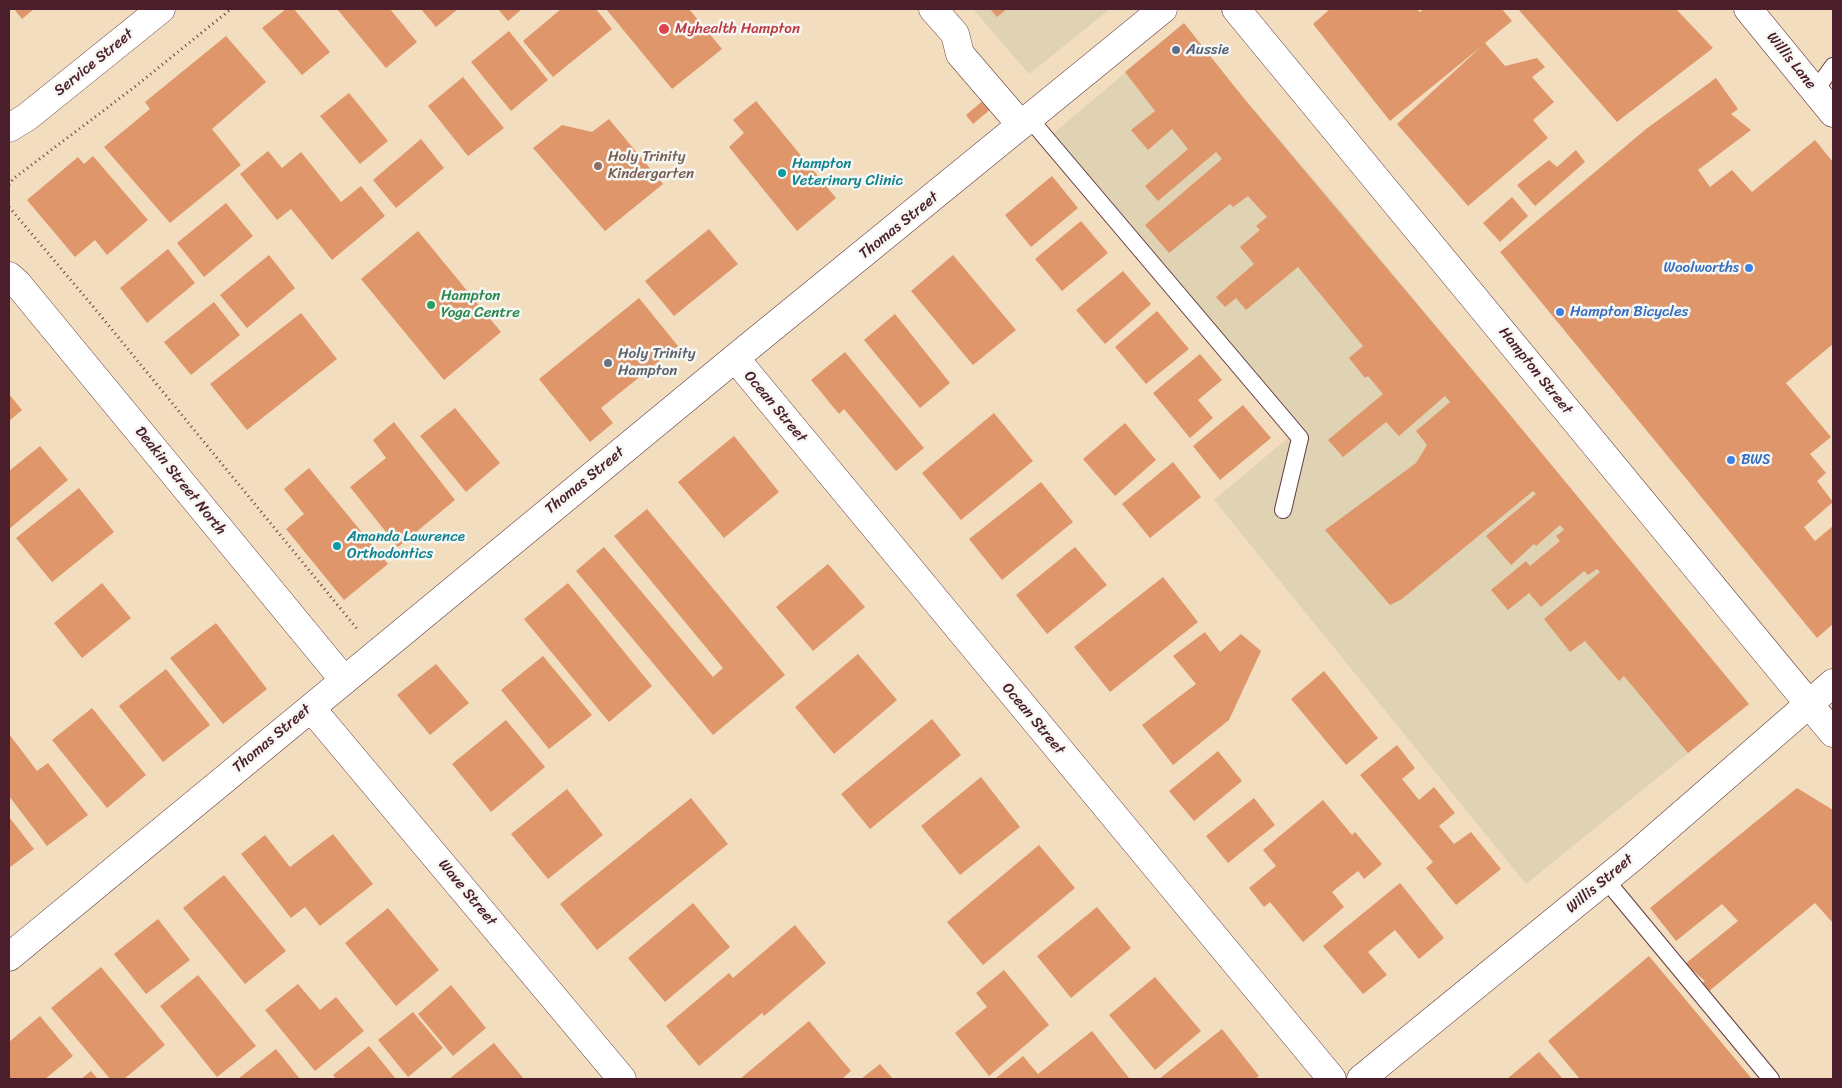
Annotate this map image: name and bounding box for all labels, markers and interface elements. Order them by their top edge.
place label: Myhealth Hampton [675,20,800,38]
marker: Myhealth Hampton [657,22,671,36]
street label: Service Street [51,26,137,100]
street label: Willis Lane [1762,29,1820,93]
place label: Aussie [1186,41,1229,59]
marker: Aussie [1170,44,1182,56]
place label: Holy Trinity Kindergarten [608,148,694,183]
place label: Hampton Veterinary Clinic [792,155,903,190]
marker: Holy Trinity Kindergarten [592,160,604,172]
marker: Hampton Veterinary Clinic [776,167,788,179]
street label: Thomas Street [856,189,942,263]
place label: Woolworths [1663,259,1739,277]
marker: Woolworths [1743,262,1755,274]
place label: Hampton Yoga Centre [441,287,520,322]
marker: Hampton Yoga Centre [425,299,437,311]
place label: Hampton Bicycles [1570,303,1688,321]
marker: Hampton Bicycles [1554,306,1566,318]
street label: Hampton Street [1494,324,1576,418]
place label: Holy Trinity Hampton [618,345,696,380]
marker: Holy Trinity Hampton [602,357,614,369]
street label: Ocean Street [740,368,810,446]
street label: Deakin Street North [131,423,229,539]
street label: Thomas Street [542,444,628,518]
place label: BWS [1741,451,1770,469]
marker: BWS [1725,454,1737,466]
place label: Amanda Lawrence Orthodontics [347,528,465,563]
marker: Amanda Lawrence Orthodontics [331,540,343,552]
street label: Ocean Street [998,680,1068,758]
street label: Thomas Street [229,701,315,777]
street label: Willis Street [1563,851,1637,917]
street label: Wave Street [434,856,500,930]

